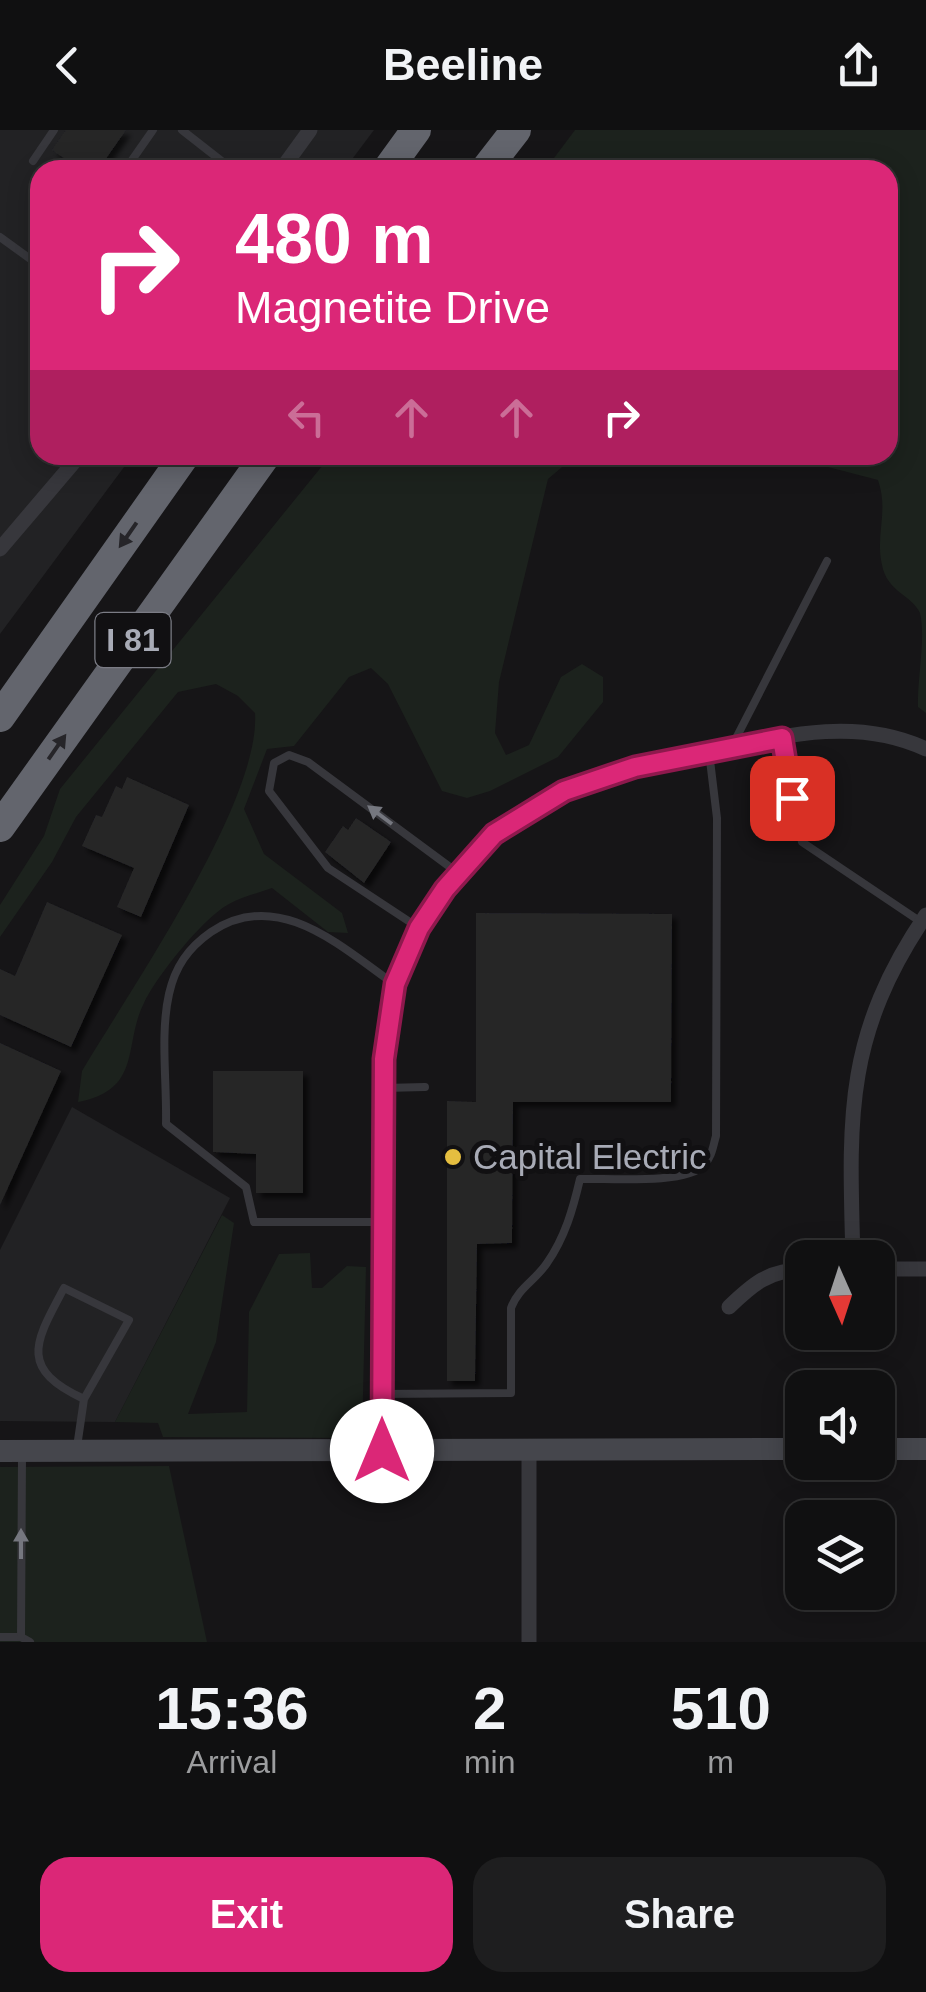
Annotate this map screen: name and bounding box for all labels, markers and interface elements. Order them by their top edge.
icon: back [40,38,95,93]
icon: share [831,38,886,93]
text: Beeline [383,39,543,90]
icon: right [70,200,200,330]
text: 480 m [235,200,433,278]
text: Magnetite Drive [235,282,550,333]
icon: left [279,390,334,445]
icon: ahead [384,390,439,445]
icon: ahead [489,390,544,445]
icon: right [594,390,649,445]
one-way arrow [119,521,138,548]
road number: I 81 [96,613,170,667]
one-way arrow [46,734,66,760]
pin [750,756,835,841]
icon: arrive [765,771,820,826]
one-way arrow [367,806,393,826]
place label: Capital Electric [473,1137,706,1176]
marker: Capital Electric [442,1146,464,1168]
north arrow [785,1240,895,1350]
map controls [785,1240,895,1610]
button: sound [785,1370,895,1480]
position arrow [330,1399,434,1503]
button: layers [785,1500,895,1610]
one-way arrow [14,1528,30,1560]
text: 15:36 [155,1675,309,1742]
text: 2 [473,1675,506,1742]
text: 510 [671,1675,771,1742]
text: Arrival [187,1744,277,1780]
text: min [464,1744,515,1780]
text: m [707,1744,734,1780]
button: Exit [40,1857,453,1972]
button: Share [473,1857,886,1972]

